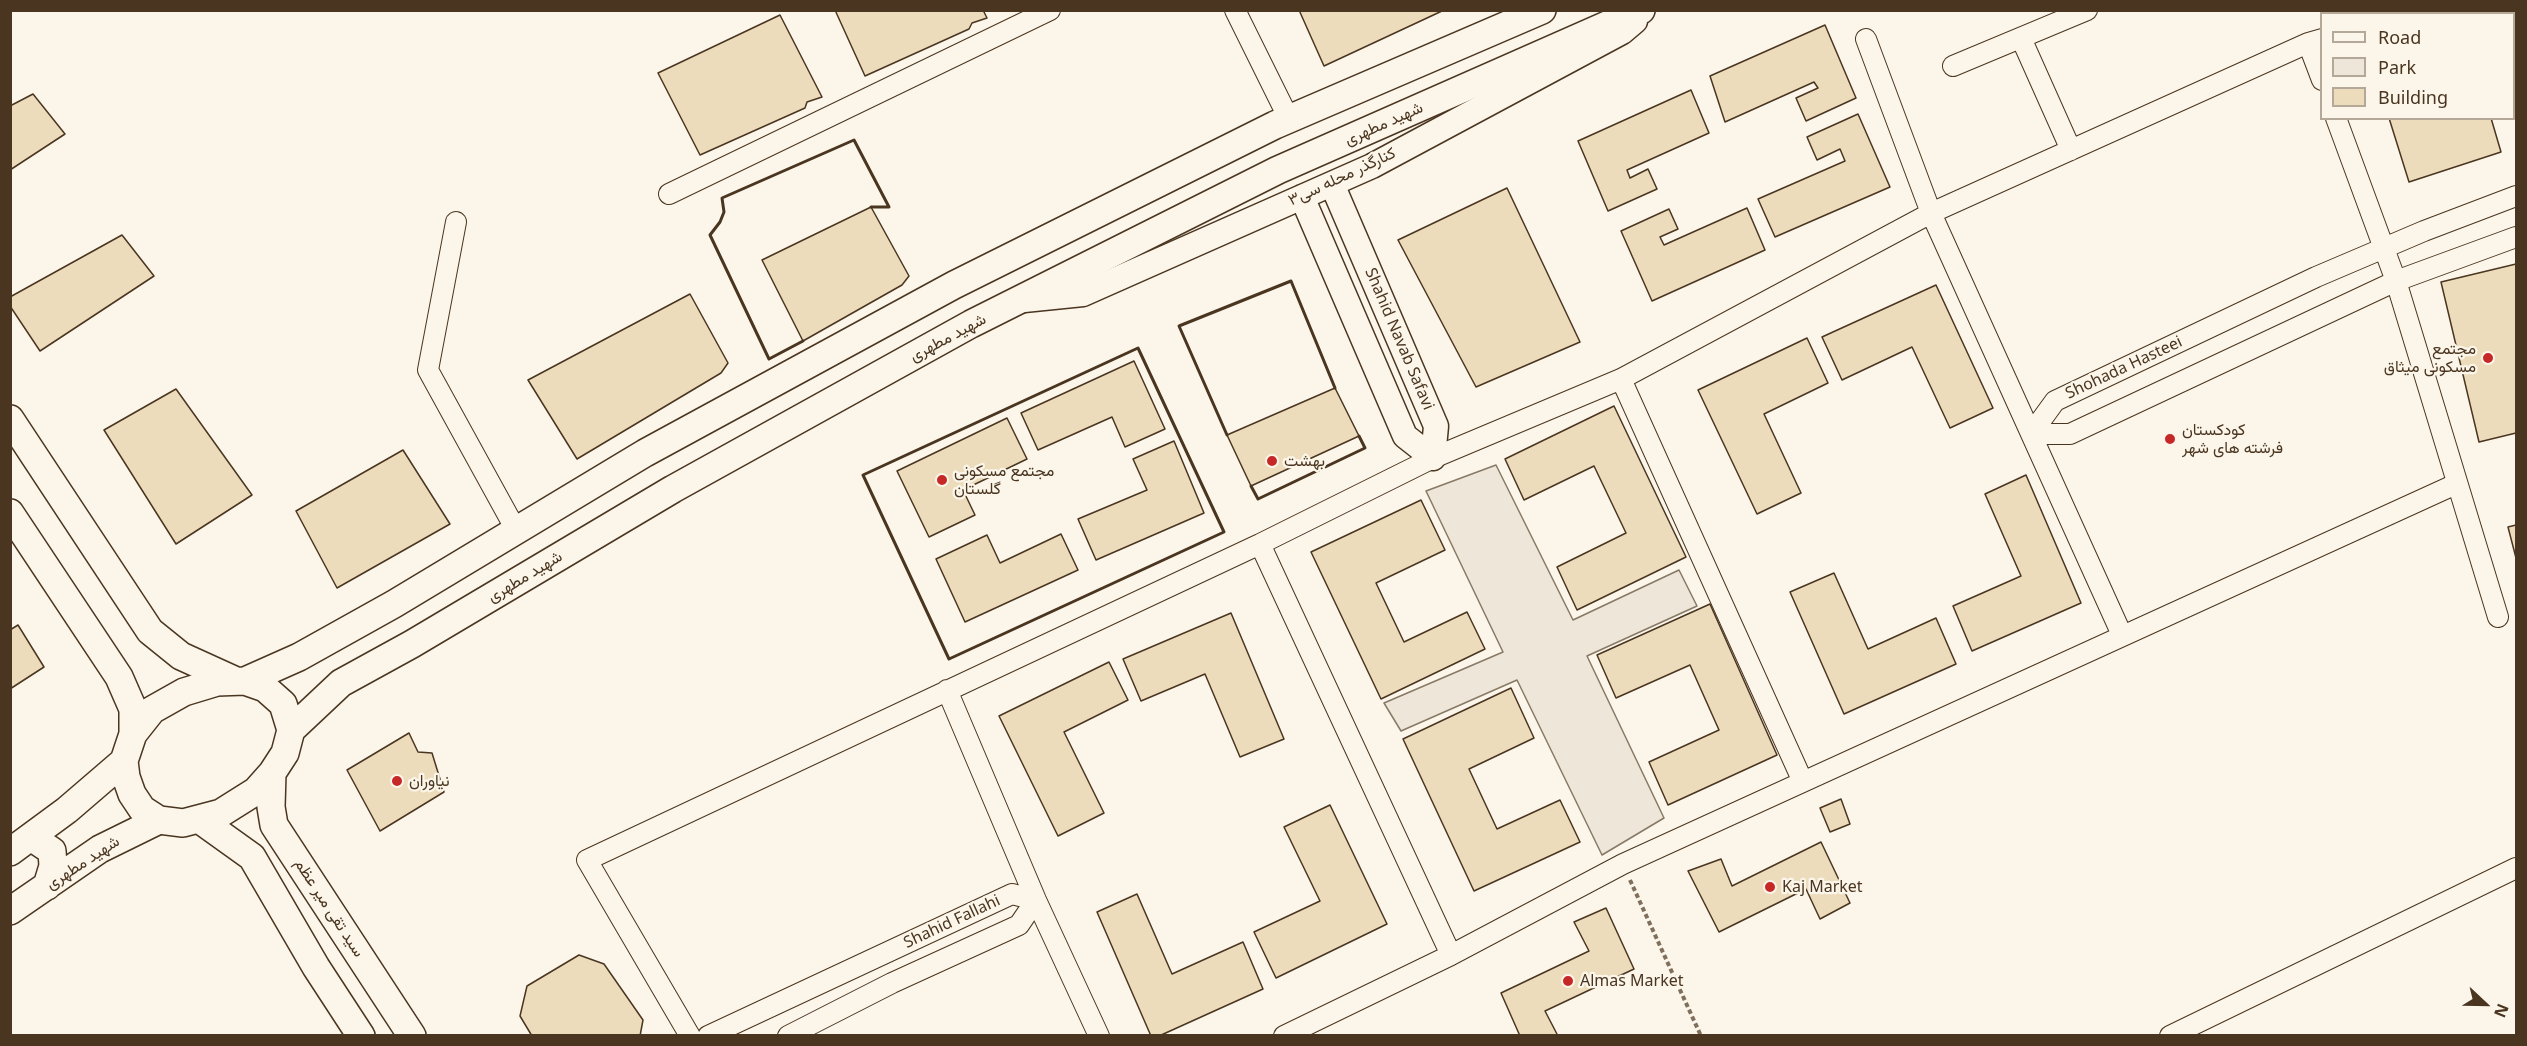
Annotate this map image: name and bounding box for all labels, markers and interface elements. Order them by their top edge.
legend [2320,12,2515,120]
text: Road [2378,25,2421,49]
text: Park [2378,55,2416,79]
text: Building [2378,85,2448,109]
street label: شهید مطهری [1342,98,1426,150]
street label: کنارگذر محله سی۳ [1285,144,1399,210]
street label: Shahid Navab Safavi [1360,265,1438,413]
street label: شهید مطهری [906,310,990,366]
street label: Shohada Hasteei [2063,333,2185,403]
place label: مجتمع مسکونی میثاق [2384,339,2476,377]
marker: مجتمع مسکونی میثاق [2481,351,2495,365]
place label: کودکستان فرشته های شهر [2182,420,2283,458]
marker: کودکستان فرشته های شهر [2163,432,2177,446]
place label: بهشت [1284,451,1325,471]
marker: بهشت [1265,454,1279,468]
place label: مجتمع مسکونی گلستان [954,461,1054,499]
marker: مجتمع مسکونی گلستان [935,473,949,487]
street label: شهید مطهری [484,547,566,607]
place label: نیاوران [409,771,450,791]
marker: نیاوران [390,774,404,788]
street label: شهید مطهری [43,832,123,894]
street label: سید تقی میر عظم [290,855,368,961]
place label: Kaj Market [1782,877,1863,897]
marker: Kaj Market [1763,880,1777,894]
street label: Shahid Fallahi [901,891,1003,953]
place label: Almas Market [1580,971,1684,991]
marker: Almas Market [1561,974,1575,988]
north arrow [2455,974,2515,1034]
text: N [2489,1001,2514,1021]

